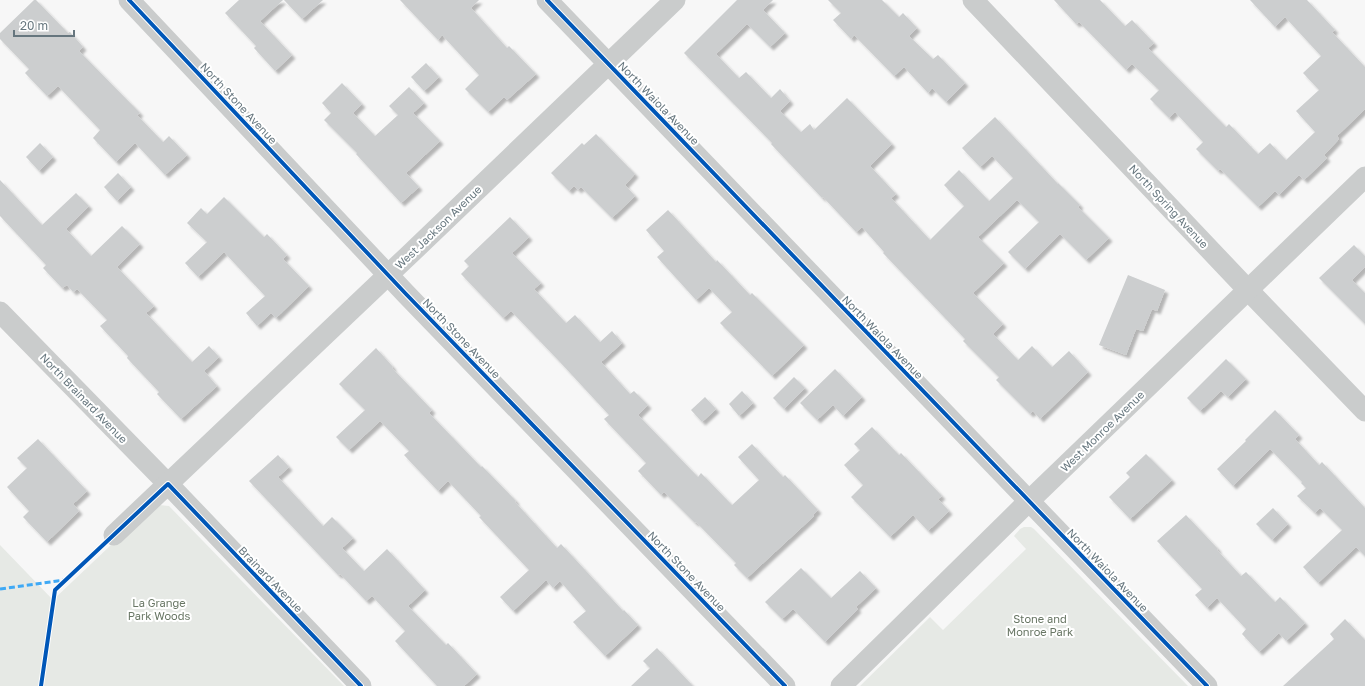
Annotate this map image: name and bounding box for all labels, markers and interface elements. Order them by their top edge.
scale bar [14,12,74,38]
text: 20 m [20,18,48,33]
street label: North Waiola Avenue [616,59,702,147]
street label: North Stone Avenue [198,60,280,146]
street label: North Spring Avenue [1127,162,1211,250]
street label: West Jackson Avenue [392,182,484,272]
street label: North Waiola Avenue [840,293,926,381]
street label: North Stone Avenue [421,295,503,381]
street label: North Brainard Avenue [38,350,130,446]
street label: West Monroe Avenue [1058,388,1146,474]
street label: North Waiola Avenue [1065,526,1151,614]
street label: North Stone Avenue [646,528,728,614]
street label: Brainard Avenue [236,543,306,615]
park label: La Grange Park Woods [128,596,190,622]
park label: Stone and Monroe Park [1007,612,1073,638]

